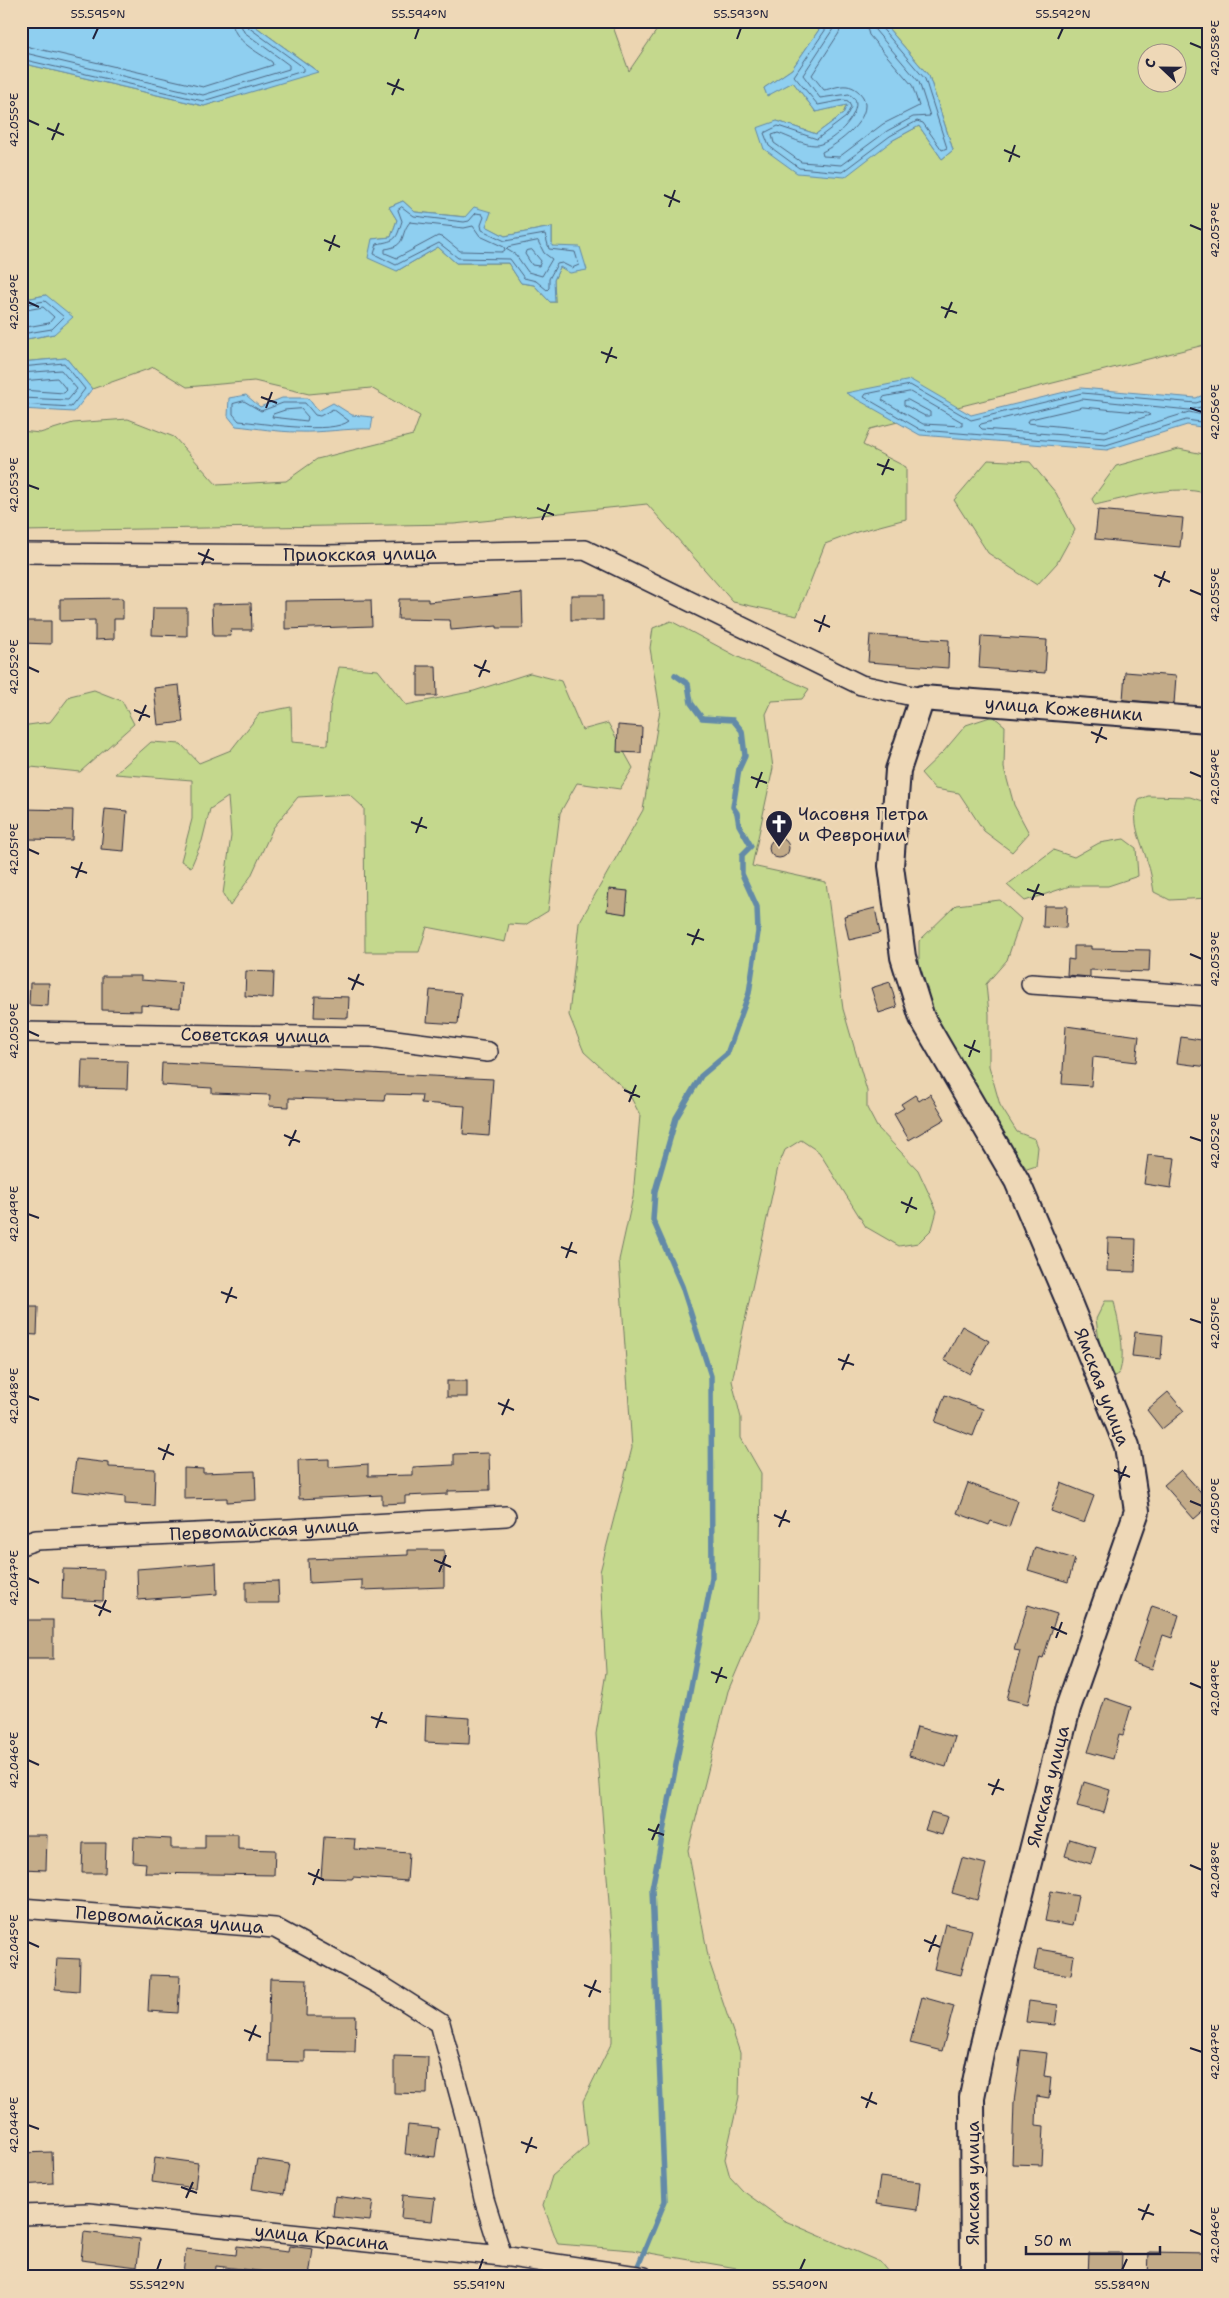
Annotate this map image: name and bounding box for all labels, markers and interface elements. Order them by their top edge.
text: 55.595°N [71,6,125,22]
text: 55.594°N [391,6,447,22]
text: 55.593°N [713,6,769,22]
text: 55.592°N [1035,6,1091,22]
text: 42.058°E [1207,20,1223,76]
north arrow [1136,42,1186,92]
text: С [1140,56,1160,70]
text: 42.055°E [6,93,22,147]
text: 42.057°E [1207,202,1223,258]
text: 42.054°E [6,274,22,330]
text: 42.056°E [1207,384,1223,440]
text: 42.053°E [6,457,22,513]
street label: Приокская улица [283,541,437,567]
text: 42.055°E [1207,568,1223,622]
text: 42.052°E [6,639,22,695]
street label: улица Кожевники [984,691,1144,727]
text: 42.054°E [1207,749,1223,805]
place label: Часовня Петра и Февронии [798,802,928,847]
church icon: Часовня Петра и Февронии [764,809,794,848]
text: 42.051°E [6,823,22,875]
text: 42.053°E [1207,931,1223,987]
text: 42.050°E [6,1003,22,1059]
street label: Советская улица [180,1022,330,1048]
text: 42.052°E [1207,1113,1223,1169]
text: 42.049°E [6,1186,22,1242]
text: 42.051°E [1207,1297,1223,1349]
street label: Ямская улица [1068,1325,1136,1449]
text: 42.048°E [6,1368,22,1424]
text: 42.050°E [1207,1478,1223,1534]
street label: Первомайская улица [169,1513,359,1546]
text: 42.047°E [6,1550,22,1606]
text: 42.049°E [1207,1660,1223,1716]
street label: Ямская улица [1021,1723,1075,1850]
text: 42.046°E [6,1732,22,1788]
text: 42.048°E [1207,1842,1223,1898]
street label: Первомайская улица [74,1900,265,1939]
text: 42.045°E [6,1914,22,1970]
text: 42.047°E [1207,2024,1223,2080]
text: 42.044°E [6,2097,22,2153]
street label: Ямская улица [961,2121,985,2245]
text: 42.046°E [1207,2207,1223,2263]
street label: улица Красина [253,2218,390,2256]
scale bar [1026,2223,1160,2255]
text: 50 m [1034,2231,1072,2251]
text: 55.592°N [129,2277,185,2293]
text: 55.591°N [453,2277,505,2293]
text: 55.590°N [772,2277,828,2293]
text: 55.589°N [1094,2277,1150,2293]

